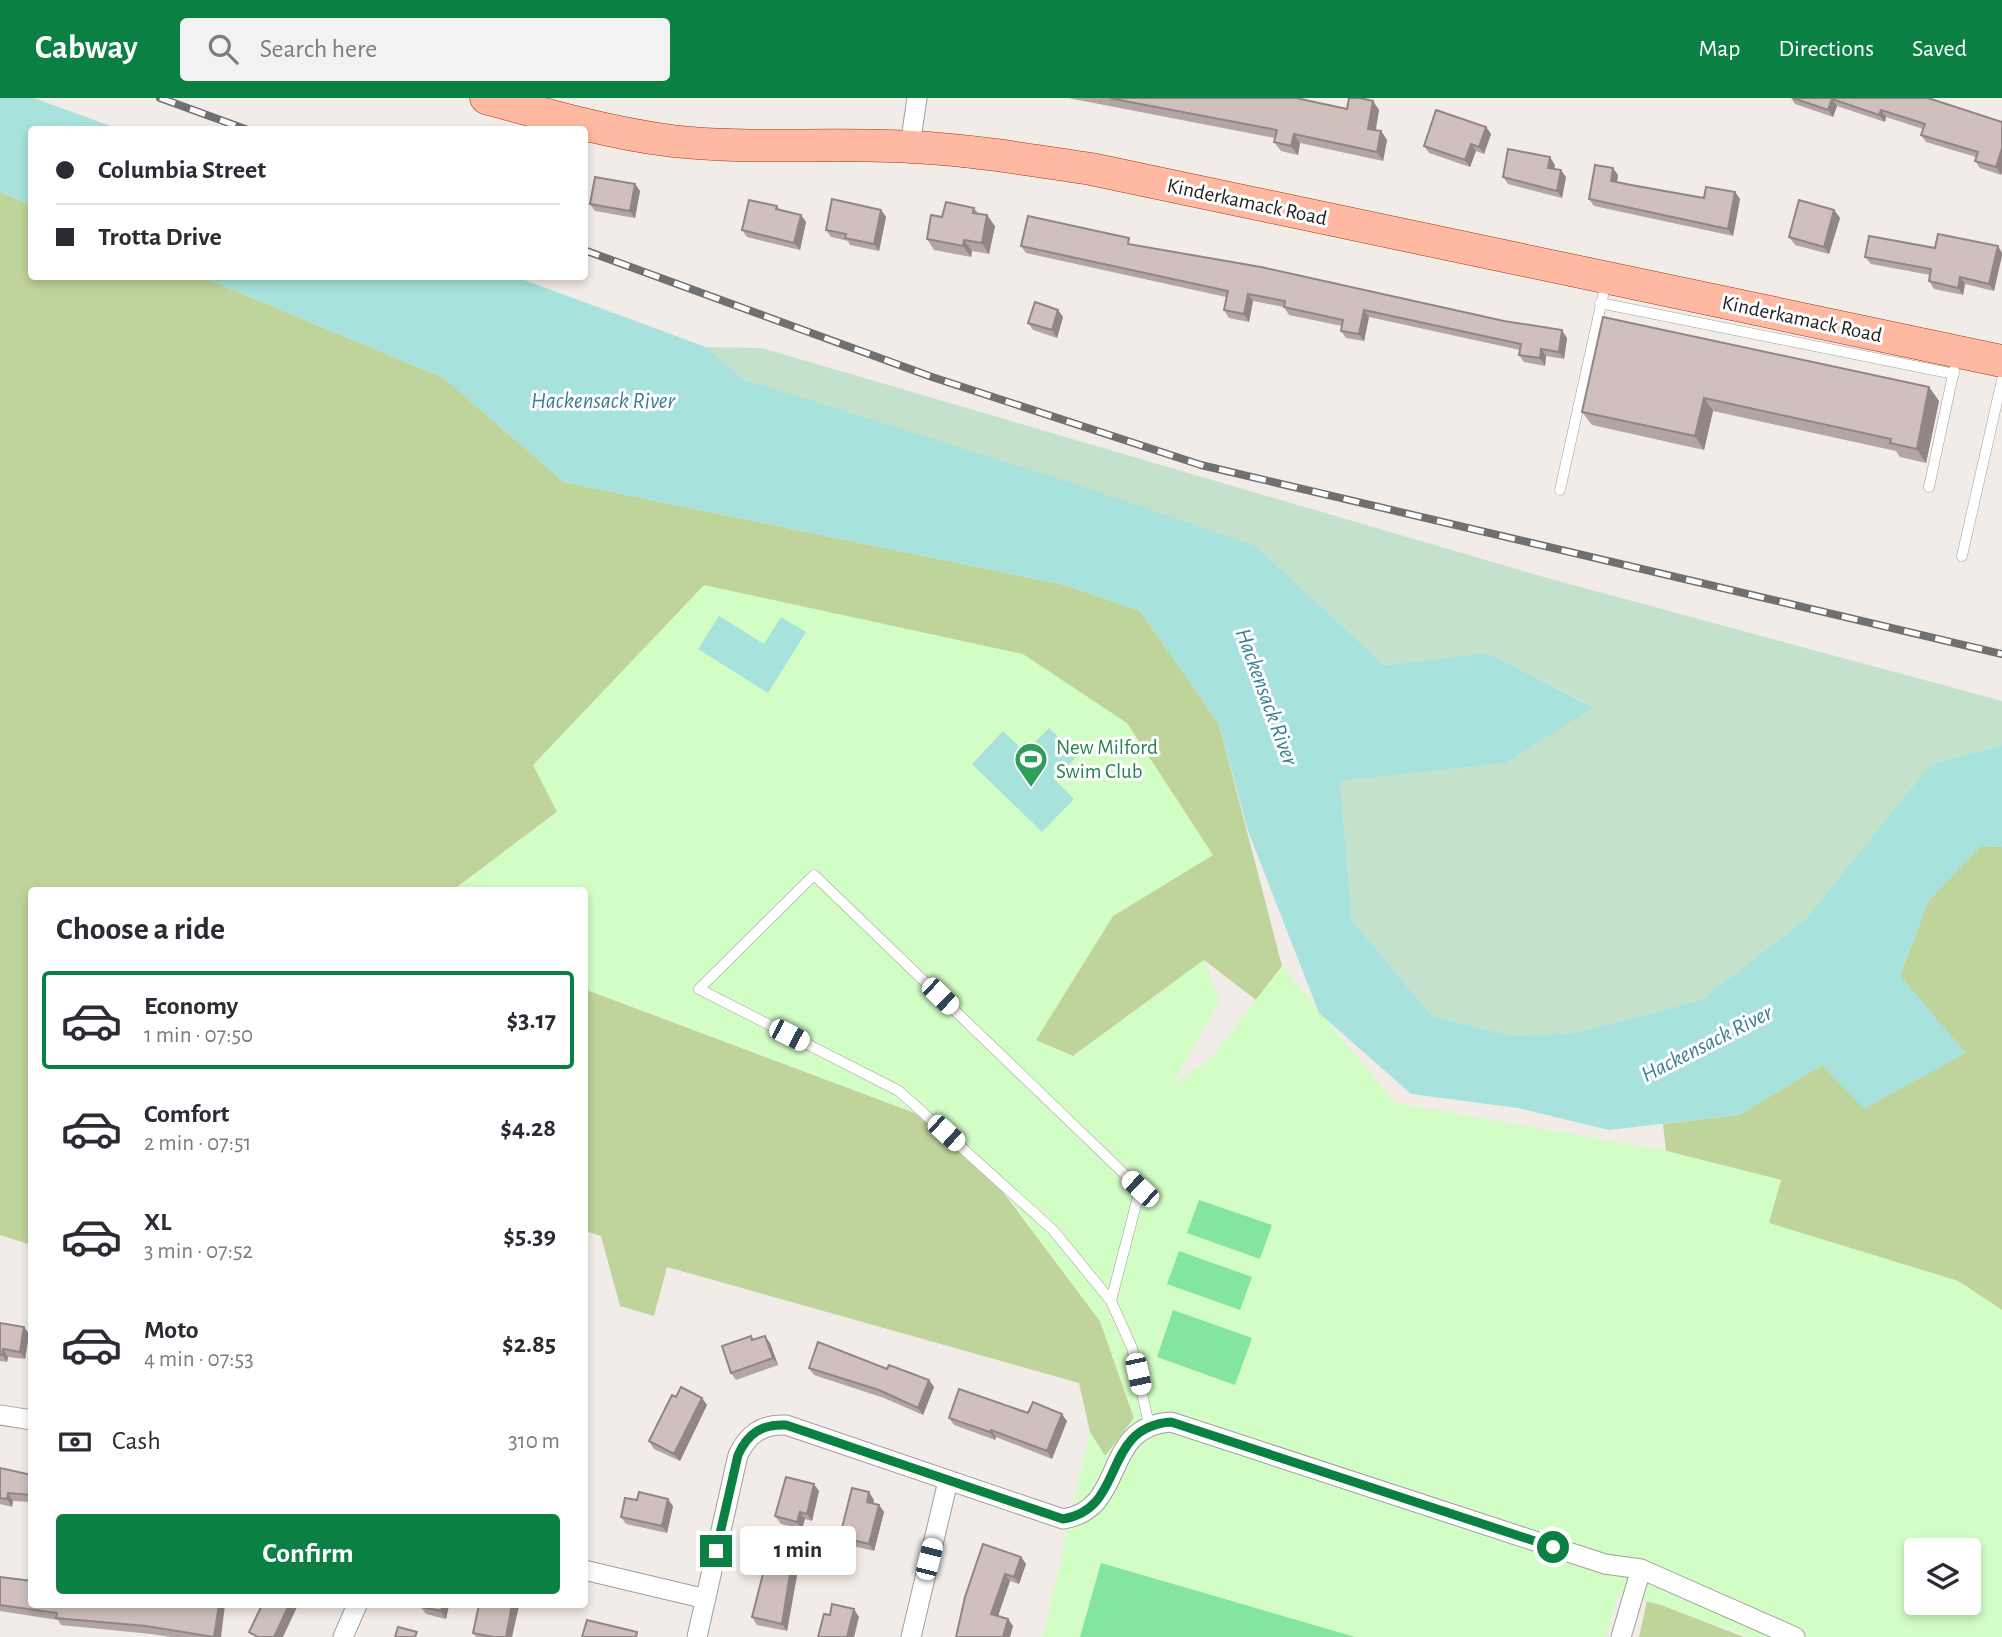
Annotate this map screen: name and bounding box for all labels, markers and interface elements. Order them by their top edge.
search box [180,18,670,81]
icon: search [204,30,242,68]
text: Cabway [35,32,138,65]
text: Search here [260,36,377,62]
text: Map [1698,37,1740,61]
text: Directions [1778,37,1874,61]
text: Saved [1912,37,1967,61]
text: Columbia Street [98,157,266,183]
street label: Kinderkamack Road [1165,175,1329,229]
text: Trotta Drive [98,224,222,250]
street label: Kinderkamack Road [1720,292,1884,346]
water label: Hackensack River [531,390,675,413]
water label: Hackensack River [1231,626,1302,769]
place label: New Milford Swim Club [1056,737,1158,782]
sports icon: New Milford Swim Club [1012,740,1050,789]
text: Choose a ride [56,913,225,945]
car [918,974,963,1018]
icon: car [60,989,123,1052]
text: Economy [144,993,238,1019]
water label: Hackensack River [1638,1001,1777,1087]
text: $3.17 [507,1007,556,1033]
car [766,1016,813,1054]
text: 1 min · 07:50 [144,1024,253,1047]
icon: car [60,1097,123,1160]
text: Comfort [144,1101,229,1127]
car [924,1111,969,1155]
text: $4.28 [500,1115,556,1141]
text: 2 min · 07:51 [144,1132,251,1155]
car [1118,1167,1163,1211]
icon: car [60,1205,123,1268]
text: XL [144,1209,171,1235]
text: $5.39 [503,1223,556,1249]
text: 3 min · 07:52 [144,1240,253,1263]
icon: car [60,1313,123,1376]
text: Moto [144,1317,199,1343]
text: $2.85 [502,1331,556,1357]
text: 4 min · 07:53 [144,1348,254,1371]
car [1124,1351,1153,1397]
icon: cash [56,1423,94,1461]
text: Cash [112,1428,161,1454]
text: 310 m [508,1430,560,1453]
button: Confirm [56,1514,560,1594]
callout: 1 min [740,1526,856,1576]
route start [1537,1531,1569,1563]
route end [700,1535,732,1567]
car [914,1536,945,1582]
map controls [1904,1538,1981,1615]
button: layers [1904,1538,1981,1615]
text: 1 min [774,1539,822,1562]

